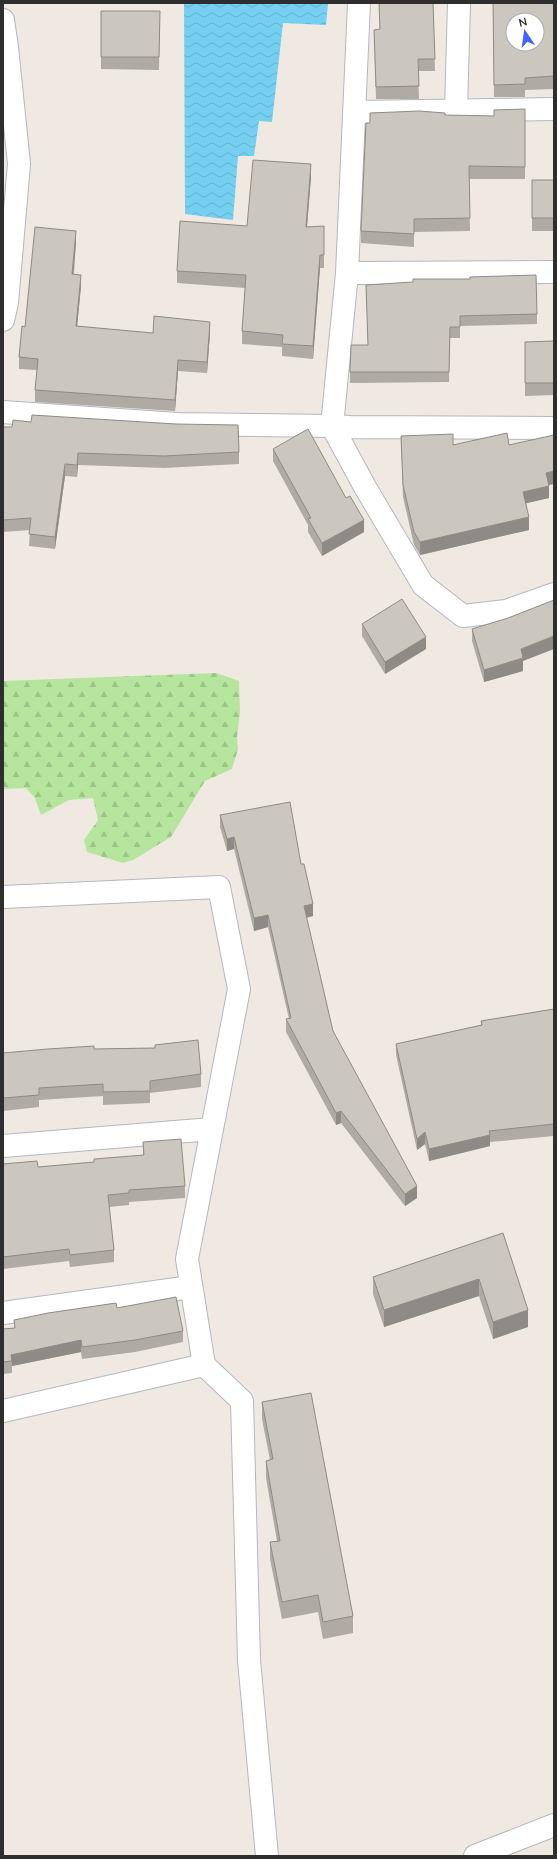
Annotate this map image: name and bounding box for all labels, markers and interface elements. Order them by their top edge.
north arrow [505,12,545,52]
text: N [517,15,529,31]

